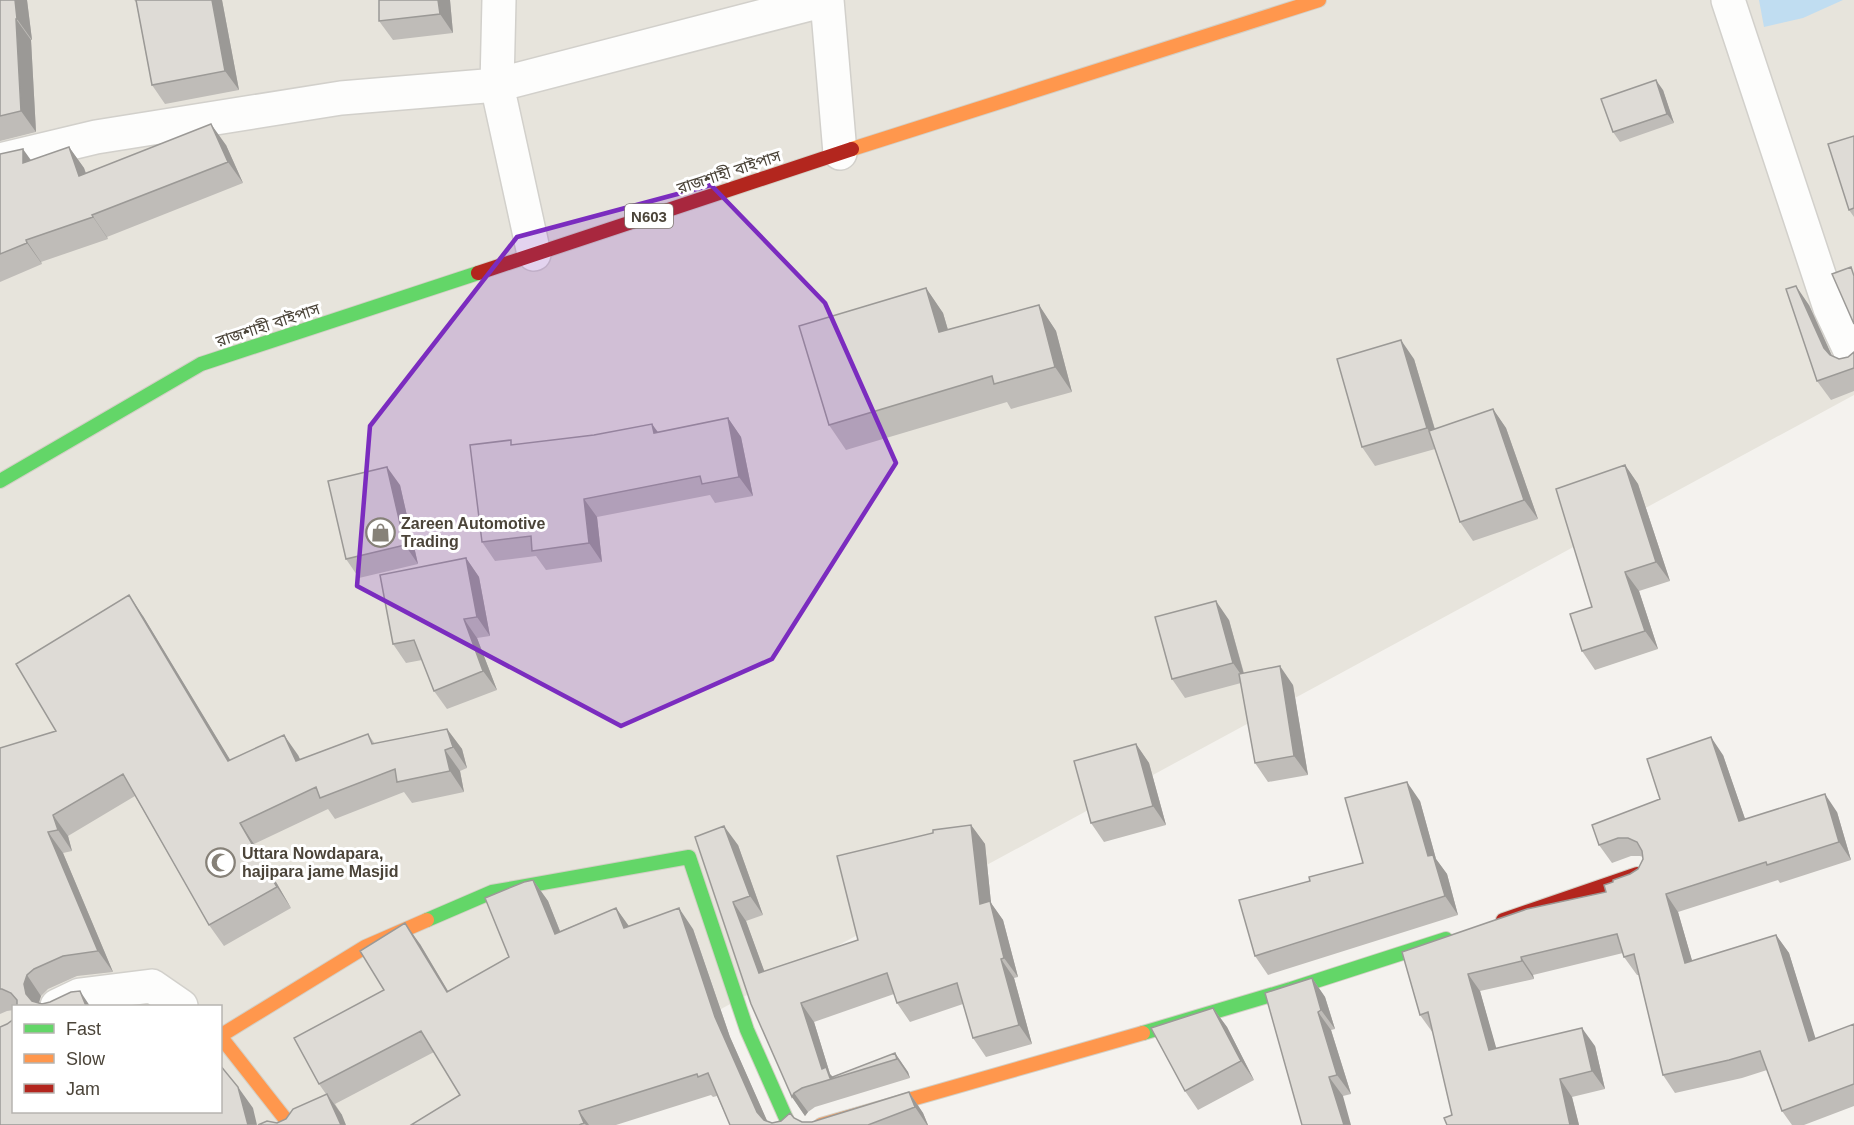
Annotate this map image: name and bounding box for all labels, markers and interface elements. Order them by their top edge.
street label: রাজশাহী বাইপাস [674,146,784,197]
road number: N603 [625,204,673,228]
street label: রাজশাহী বাইপাস [213,299,323,350]
place label: Zareen Automotive Trading [401,515,545,550]
shop icon: Zareen Automotive Trading [364,516,396,548]
place label: Uttara Nowdapara, hajipara jame Masjid [242,845,399,880]
mosque icon: Uttara Nowdapara, hajipara jame Masjid [205,846,237,878]
legend [12,1005,222,1113]
text: Fast [66,1019,101,1039]
text: Slow [66,1049,106,1069]
text: Jam [66,1079,100,1099]

